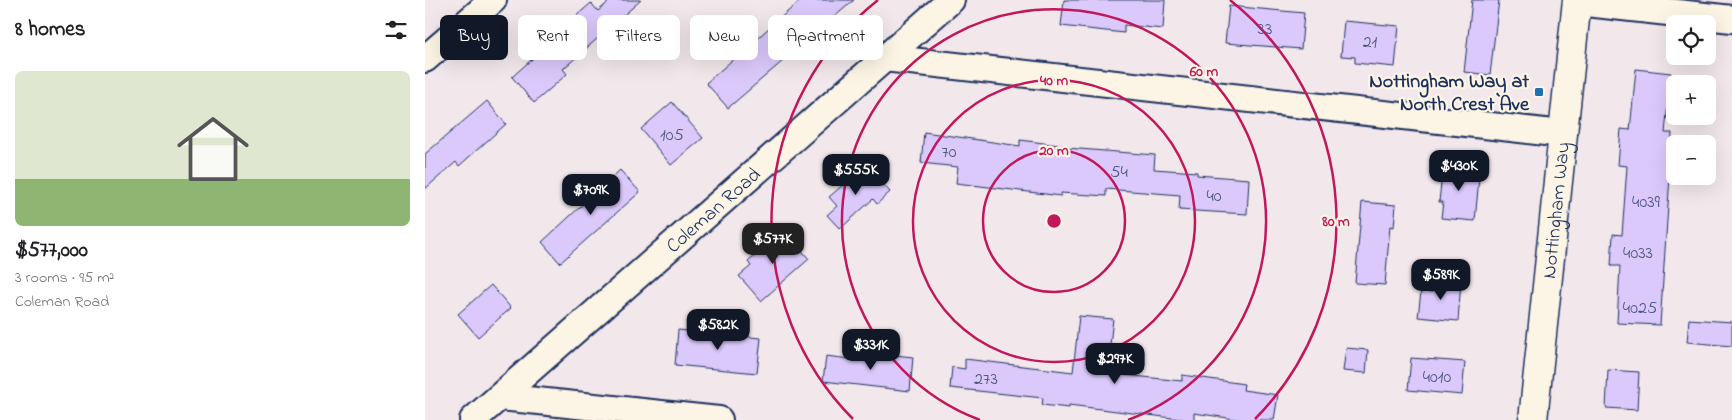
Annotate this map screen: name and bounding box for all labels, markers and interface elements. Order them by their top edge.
text: 8 homes [15,15,85,45]
chip: Buy [440,15,508,60]
chip: Rent [518,15,587,60]
chip: Filters [597,15,680,60]
chip: New [690,15,758,60]
chip: Apartment [768,15,883,60]
map controls [1666,15,1716,185]
button: locate [1666,15,1716,65]
icon: filters [382,16,410,44]
house number: 33 [1258,17,1272,43]
house number: 21 [1363,30,1378,56]
text: 60 m [1189,61,1219,83]
place label: Nottingham Way at North Crest Ave [1369,68,1530,120]
text: 40 m [1039,70,1068,92]
button: + [1666,75,1716,125]
marker: Nottingham Way at North Crest Ave [1533,86,1545,98]
icon: home [168,104,258,194]
house number: 105 [660,123,684,149]
button: − [1666,135,1716,185]
house number: 70 [941,140,957,166]
text: 20 m [1038,140,1069,162]
street label: Nottingham Way [1536,141,1579,280]
pin: $430K [1424,150,1494,192]
pin: $555K [821,154,891,196]
text: $430K [1440,154,1478,178]
text: $555K [834,158,878,182]
house number: 54 [1110,160,1128,186]
street label: Coleman Road [660,162,768,261]
pin: $709K [556,174,626,216]
text: $709K [573,178,609,202]
house number: 40 [1206,184,1222,210]
house number: 4039 [1632,190,1661,216]
text: 80 m [1321,211,1350,233]
centre of rings [1045,212,1063,230]
pin: $577K [738,222,808,265]
text: $577K [753,227,793,251]
text: $577,000 [15,236,88,266]
house number: 4033 [1623,241,1653,267]
pin: $589K [1406,258,1476,301]
text: $589K [1422,263,1460,287]
text: 3 rooms · 95 m² [15,266,114,290]
text: Coleman Road [15,290,109,314]
house number: 4025 [1623,296,1657,322]
pin: $582K [683,308,753,351]
text: $582K [698,313,738,337]
pin: $331K [836,328,906,371]
text: $331K [853,333,889,357]
pin: $297K [1080,342,1150,385]
text: $297K [1097,347,1133,371]
house number: 4010 [1423,365,1452,391]
house number: 273 [974,367,998,393]

